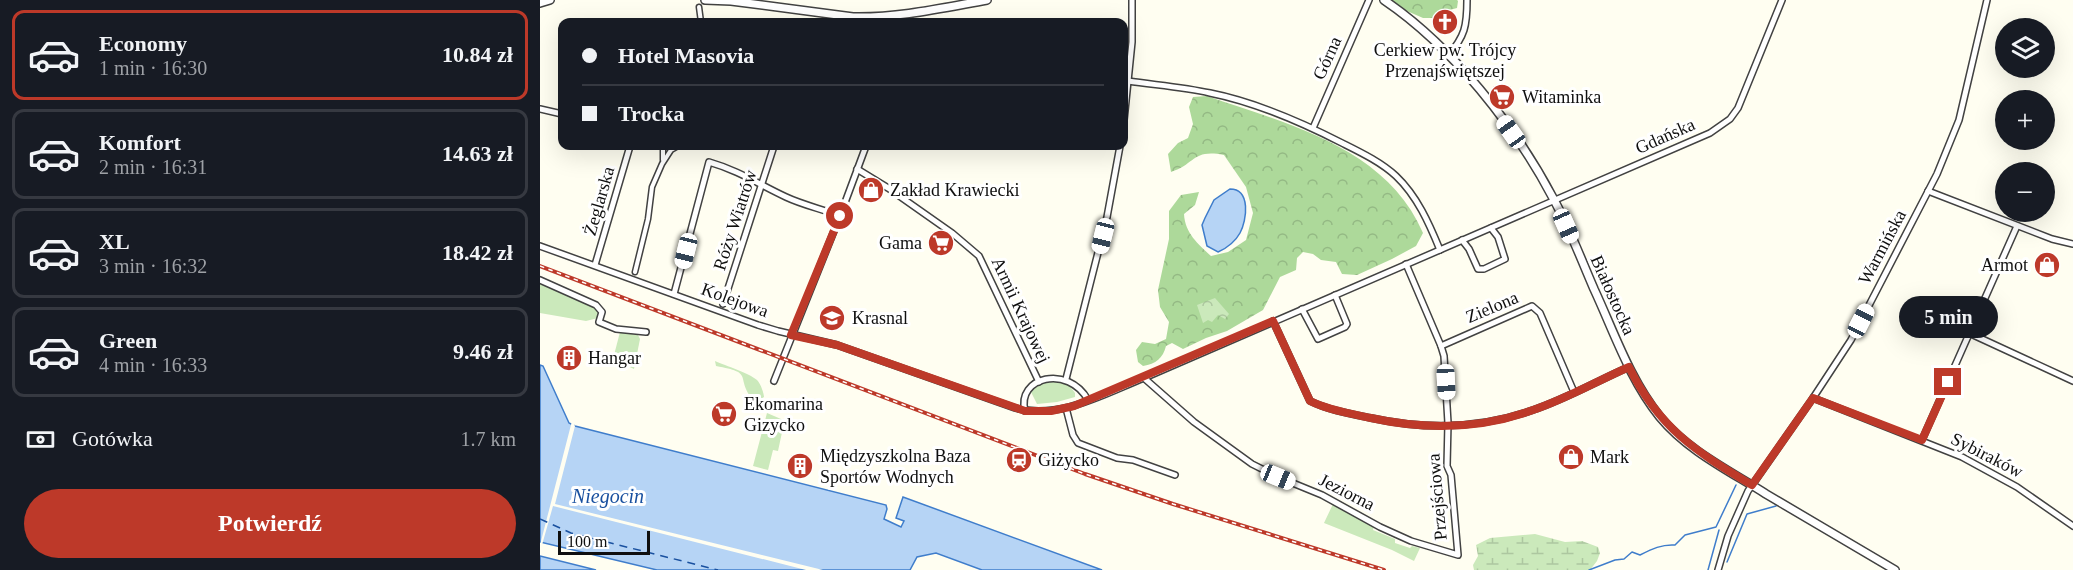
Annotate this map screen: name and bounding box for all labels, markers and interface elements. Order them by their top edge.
church icon: Cerkiew pw. Trójcy Przenajświętszej [1430,7,1460,37]
map controls [1995,18,2055,222]
button: layers [1995,18,2055,78]
icon: car [27,28,81,82]
text: Economy [99,31,187,56]
street label: Górna [1309,33,1345,83]
place label: Cerkiew pw. Trójcy Przenajświętszej [1374,40,1516,81]
text: 10.84 zł [442,42,513,67]
text: Hotel Masovia [618,43,754,68]
text: 1 min · 16:30 [99,57,207,79]
supermarket icon: Witaminka [1487,82,1517,112]
place label: Witaminka [1522,87,1601,107]
button: + [1995,90,2055,150]
text: Trocka [618,101,684,126]
car [1493,112,1529,152]
street label: Gdańska [1632,114,1698,158]
icon: car [27,127,81,181]
text: Komfort [99,130,181,155]
text: 14.63 zł [442,141,513,166]
text: 2 min · 16:31 [99,156,207,178]
button: − [1995,162,2055,222]
street label: Żeglarska [580,164,618,238]
street label: Róży Wiatrów [709,167,761,273]
shop icon: Zakład Krawiecki [856,175,886,205]
place label: Zakład Krawiecki [890,180,1019,200]
route start [826,202,853,229]
car [1550,206,1582,246]
street label: Warmińska [1854,206,1910,288]
car [1090,216,1116,256]
icon: car [27,226,81,280]
supermarket icon: Gama [926,228,956,258]
text: XL [99,229,130,254]
car [673,231,699,271]
place label: Gama [879,233,922,253]
text: 18.42 zł [442,240,513,265]
shop icon: Armot [2032,250,2062,280]
street label: Białostocka [1587,252,1639,338]
street label: Armii Krajowej [988,254,1054,366]
text: 3 min · 16:32 [99,255,207,277]
place label: Armot [1981,255,2028,275]
street label: Kolejowa [699,279,771,321]
street label: Zielona [1463,287,1521,327]
callout: 5 min [1898,295,1998,337]
car [1845,301,1877,341]
school or university icon: Krasnal [817,303,847,333]
text: 5 min [1924,306,1973,328]
place label: Krasnal [852,308,908,328]
icon: car [27,325,81,379]
text: Green [99,328,157,353]
text: 9.46 zł [453,339,513,364]
building icon: Hangar [554,343,584,373]
place label: Hangar [588,348,641,368]
text: 4 min · 16:33 [99,354,207,376]
car [1436,364,1456,400]
route end [1934,368,1961,395]
place label: Ekomarina Gizycko [744,394,823,435]
supermarket icon: Ekomarina Gizycko [709,399,739,429]
icon: cash [24,423,57,456]
text: Gotówka [72,426,153,451]
text: 1.7 km [460,428,516,450]
street label: Sybiraków [1948,428,2026,482]
shop icon: Mark [1556,442,1586,472]
station icon: Giżycko [1004,445,1034,475]
place label: Międzyszkolna Baza Sportów Wodnych [820,446,970,487]
place label: Mark [1590,447,1629,467]
place label: Giżycko [1038,450,1099,470]
building icon: Międzyszkolna Baza Sportów Wodnych [785,451,815,481]
street label: Przejściowa [1423,453,1451,541]
car [1258,462,1298,492]
street label: Jeziorna [1316,469,1378,515]
water label: Niegocin [571,485,644,508]
button: Potwierdź [24,489,516,558]
scale bar [558,528,650,556]
text: 100 m [567,533,607,550]

